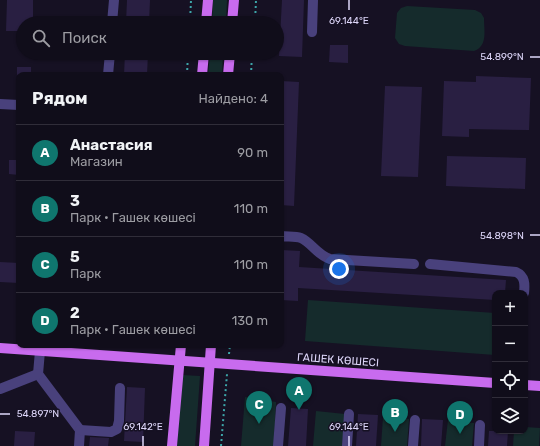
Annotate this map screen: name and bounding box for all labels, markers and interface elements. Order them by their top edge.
text: 69.144°E [329,15,369,27]
search box [16,16,284,60]
icon: search [30,27,52,49]
text: Поиск [62,29,107,47]
text: 54.899°N [480,51,524,63]
text: Рядом [32,88,88,108]
text: Найдено: 4 [199,91,268,106]
text: Анастасия [70,136,153,154]
text: A [40,145,50,160]
text: 90 m [237,145,268,160]
text: Магазин [70,154,123,169]
text: 3 [70,192,80,210]
text: B [40,201,50,216]
text: 110 m [234,201,268,216]
text: Парк · Гашек көшесі [70,210,196,225]
text: 54.898°N [480,230,524,242]
text: 5 [70,248,80,266]
text: C [40,257,50,272]
text: 110 m [234,257,268,272]
your location [329,259,349,279]
text: Парк [70,266,101,281]
map controls [492,290,528,434]
button: + [492,290,528,326]
text: 2 [70,304,80,322]
text: D [40,313,50,328]
text: 130 m [232,313,268,328]
text: Парк · Гашек көшесі [70,322,196,337]
button: − [492,326,528,362]
street label: ГАШЕК КӨШЕСІ [297,351,379,369]
button: locate [492,362,528,398]
pin: A [286,377,312,410]
pin: C [246,391,272,424]
button: layers [492,398,528,434]
pin: B [382,399,408,432]
pin: D [447,401,473,434]
text: 54.897°N [17,408,59,420]
text: 69.142°E [123,421,163,433]
text: 69.144°E [329,421,369,433]

